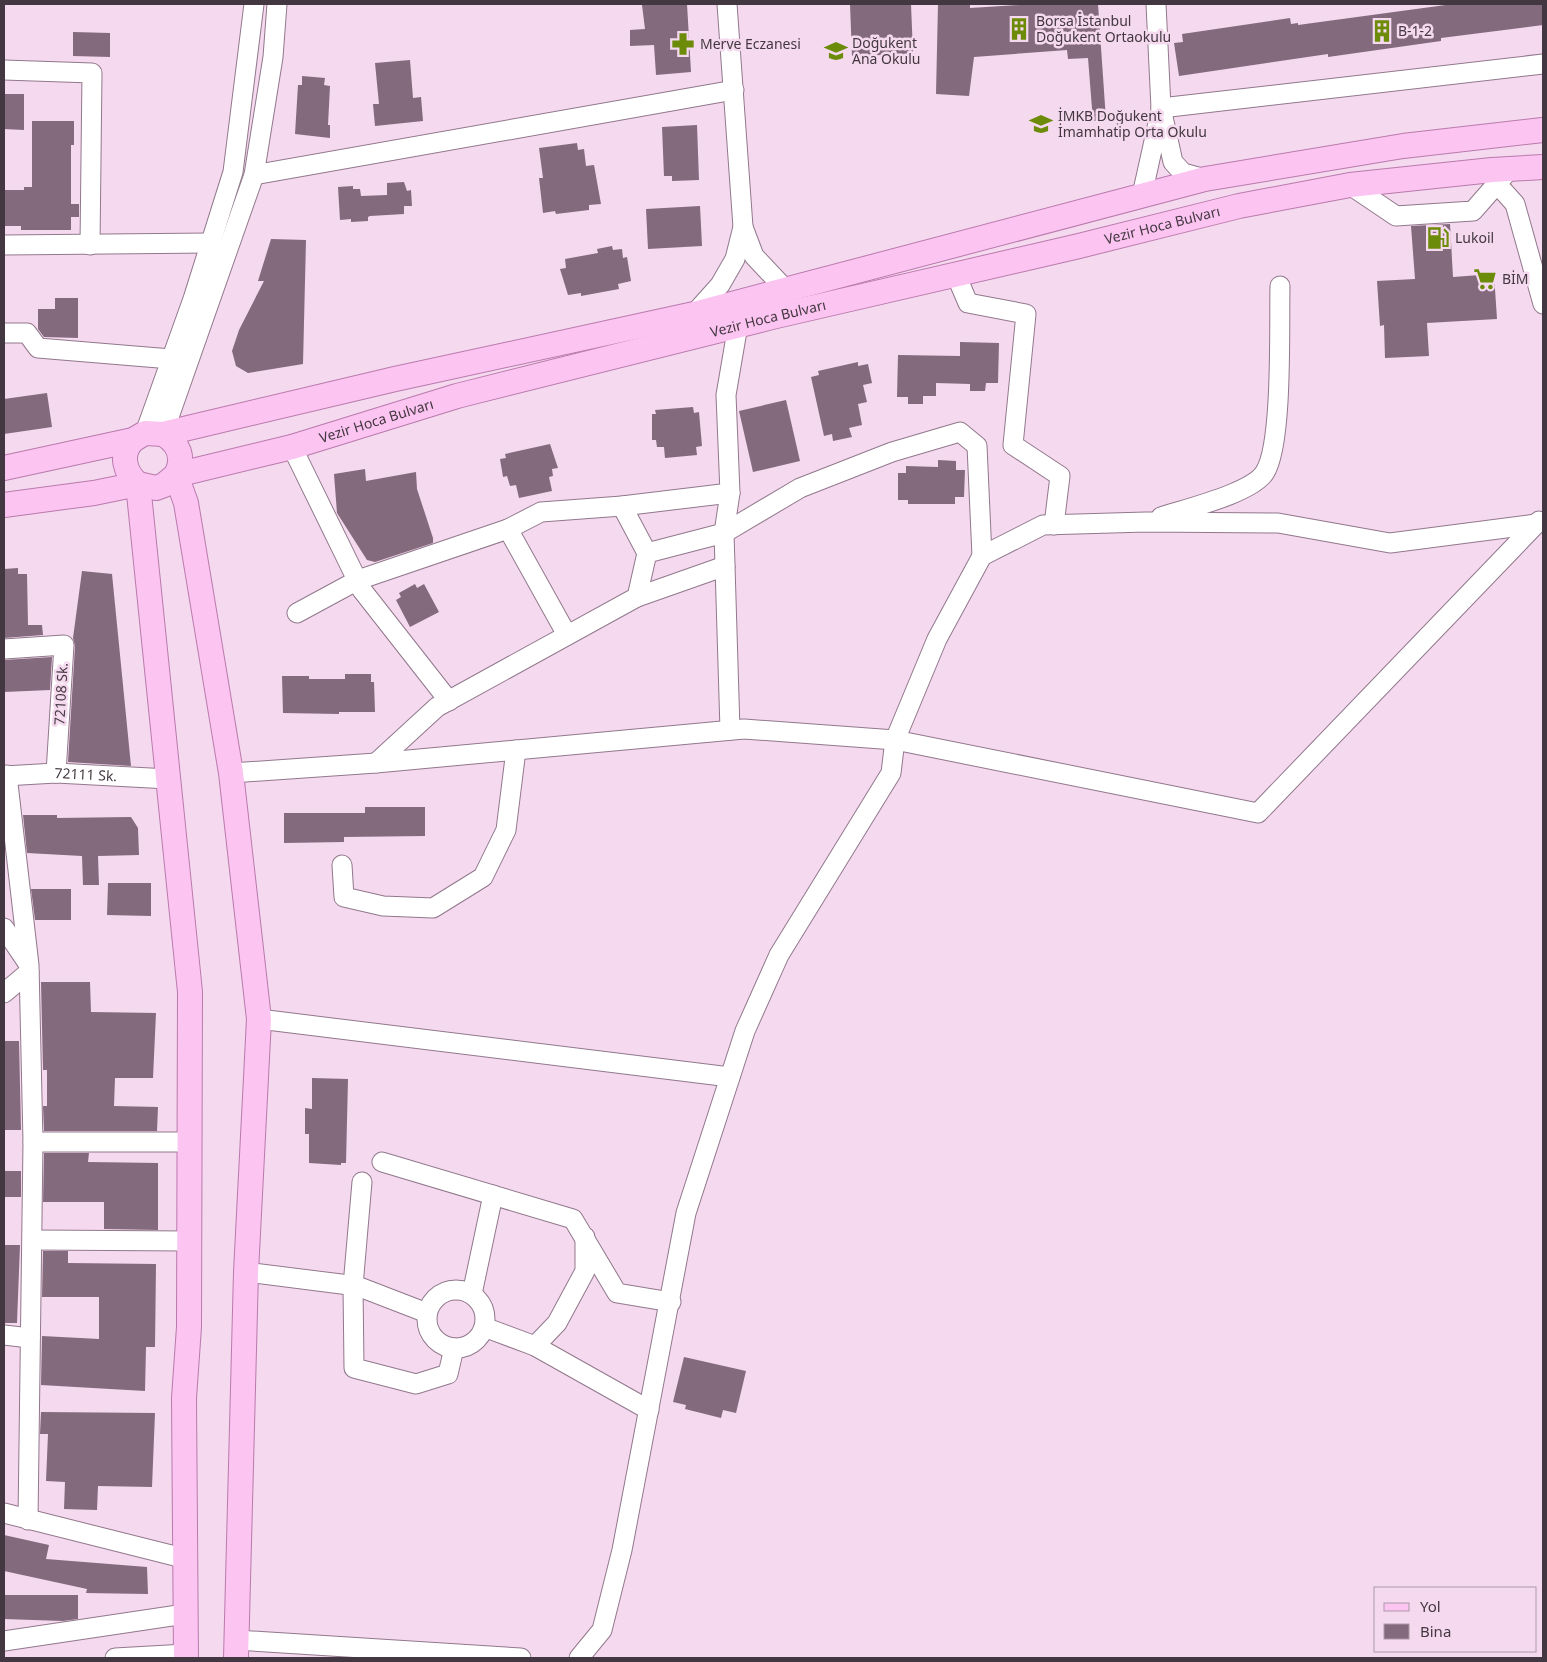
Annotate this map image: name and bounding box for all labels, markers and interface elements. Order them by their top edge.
place label: Borsa İstanbul Doğukent Ortaokulu [1036,11,1171,46]
building icon: Borsa İstanbul Doğukent Ortaokulu [1006,16,1032,42]
building icon: B-1-2 [1369,18,1395,44]
place label: B-1-2 [1398,21,1432,40]
pharmacy icon: Merve Eczanesi [670,31,696,57]
place label: Doğukent Ana Okulu [852,33,920,68]
place label: Merve Eczanesi [700,34,801,53]
school or university icon: Doğukent Ana Okulu [823,38,849,64]
place label: İMKB Doğukent İmamhatip Orta Okulu [1058,106,1207,141]
school or university icon: İMKB Doğukent İmamhatip Orta Okulu [1028,111,1054,137]
street label: Vezir Hoca Bulvarı [1102,201,1222,248]
fuel station icon: Lukoil [1425,225,1451,251]
place label: Lukoil [1455,228,1494,247]
supermarket icon: BİM [1472,266,1498,292]
place label: BİM [1502,269,1529,288]
street label: Vezir Hoca Bulvarı [708,295,828,341]
street label: Vezir Hoca Bulvarı [317,394,436,447]
street label: 72108 Sk. [49,662,72,726]
street label: 72111 Sk. [54,763,118,785]
legend [1374,1587,1537,1652]
text: Yol [1420,1596,1441,1616]
text: Bina [1420,1621,1451,1641]

